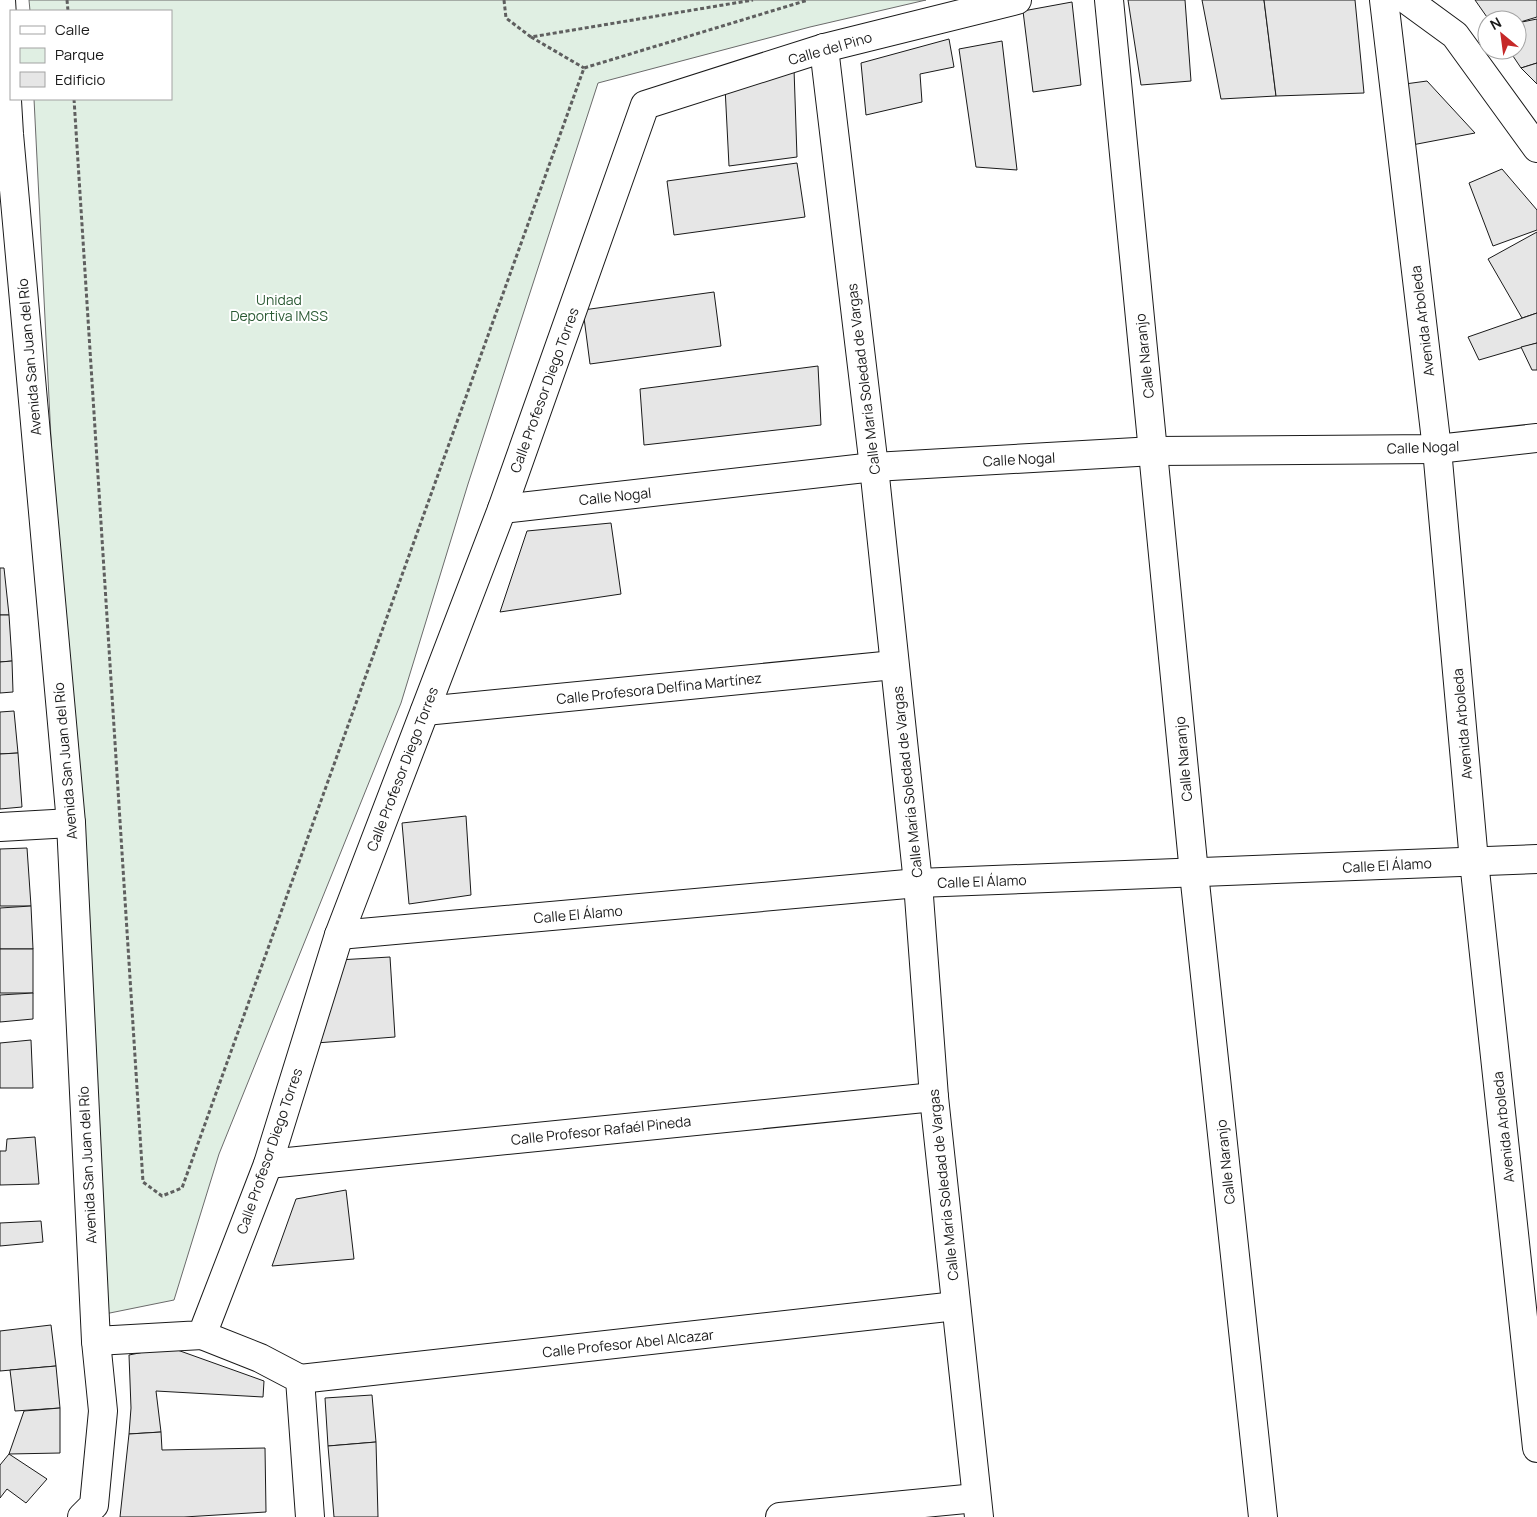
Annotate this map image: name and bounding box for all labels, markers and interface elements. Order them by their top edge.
legend [10,10,172,100]
north arrow [1477,10,1527,60]
text: N [1486,12,1504,34]
text: Calle [55,19,90,40]
street label: Calle del Pino [786,27,874,69]
text: Parque [55,44,104,65]
text: Edificio [55,69,106,90]
street label: Avenida Arboleda [1406,264,1438,378]
street label: Avenida San Juan del Río [13,278,45,436]
street label: Calle María Soledad de Vargas [842,282,884,476]
park label: Unidad Deportiva IMSS [230,290,328,325]
street label: Calle Profesor Diego Torres [505,305,583,475]
street label: Calle Naranjo [1130,313,1158,399]
street label: Calle Nogal [1386,436,1460,458]
street label: Calle Nogal [982,448,1056,470]
street label: Calle Nogal [578,483,652,509]
street label: Calle Profesora Delfina Martínez [555,668,763,708]
street label: Avenida Arboleda [1448,668,1476,780]
street label: Avenida San Juan del Río [49,682,81,840]
street label: Calle Profesor Diego Torres [362,684,442,854]
street label: Calle María Soledad de Vargas [887,685,927,879]
street label: Calle Naranjo [1170,716,1196,802]
street label: Calle El Álamo [1342,853,1432,877]
street label: Calle El Álamo [937,870,1027,892]
street label: Calle El Álamo [533,901,623,927]
street label: Calle Profesor Diego Torres [232,1065,306,1237]
street label: Avenida Arboleda [1488,1071,1518,1183]
street label: Avenida San Juan del Río [73,1086,101,1244]
street label: Calle María Soledad de Vargas [923,1088,963,1282]
street label: Calle Profesor Rafaél Pineda [510,1111,692,1149]
street label: Calle Naranjo [1211,1119,1239,1205]
street label: Calle Profesor Abel Alcazar [541,1325,715,1361]

